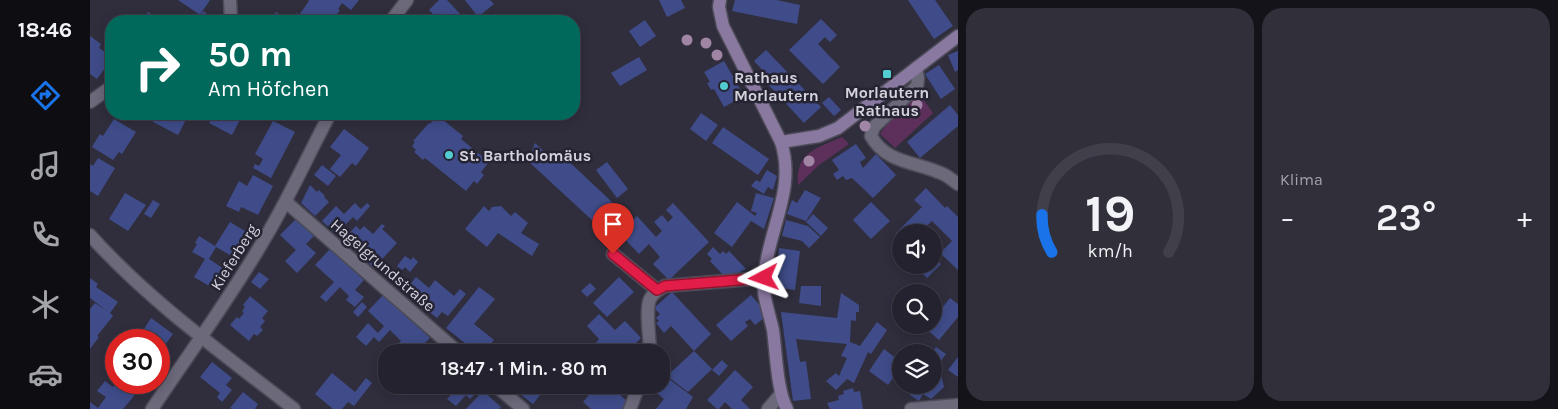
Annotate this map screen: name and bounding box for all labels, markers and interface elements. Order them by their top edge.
text: 18:46 [18,17,72,43]
text: 50 m [208,34,293,75]
icon: right [125,35,190,100]
place label: Rathaus Morlautern [734,68,819,105]
marker: Morlautern Rathaus [881,68,893,80]
text: Am Höfchen [208,76,330,102]
icon: directions [28,78,63,113]
marker: Rathaus Morlautern [718,80,730,92]
place label: Morlautern Rathaus [845,83,929,120]
place label: St. Bartholomäus [459,146,591,165]
icon: music [28,148,63,183]
marker: St. Bartholomäus [443,149,455,161]
text: Klima [1280,170,1323,189]
text: 19 [1085,183,1135,244]
text: 23° [1376,195,1436,240]
text: − [1280,201,1295,234]
text: + [1517,201,1532,234]
pin [592,203,634,254]
icon: arrive [599,210,627,238]
street label: Hagelgrundstraße [327,215,439,315]
icon: phone [28,217,63,252]
street label: Kieferberg [206,220,262,294]
map controls [892,224,942,394]
button: sound [892,224,942,274]
text: km/h [1087,241,1133,262]
position arrow [737,251,789,303]
button: search [892,284,942,334]
icon: climate [28,287,63,322]
speed limit sign: 30 [105,329,170,394]
button: layers [892,344,942,394]
icon: car [28,357,63,392]
text: 18:47 · 1 Min. · 80 m [441,358,607,380]

